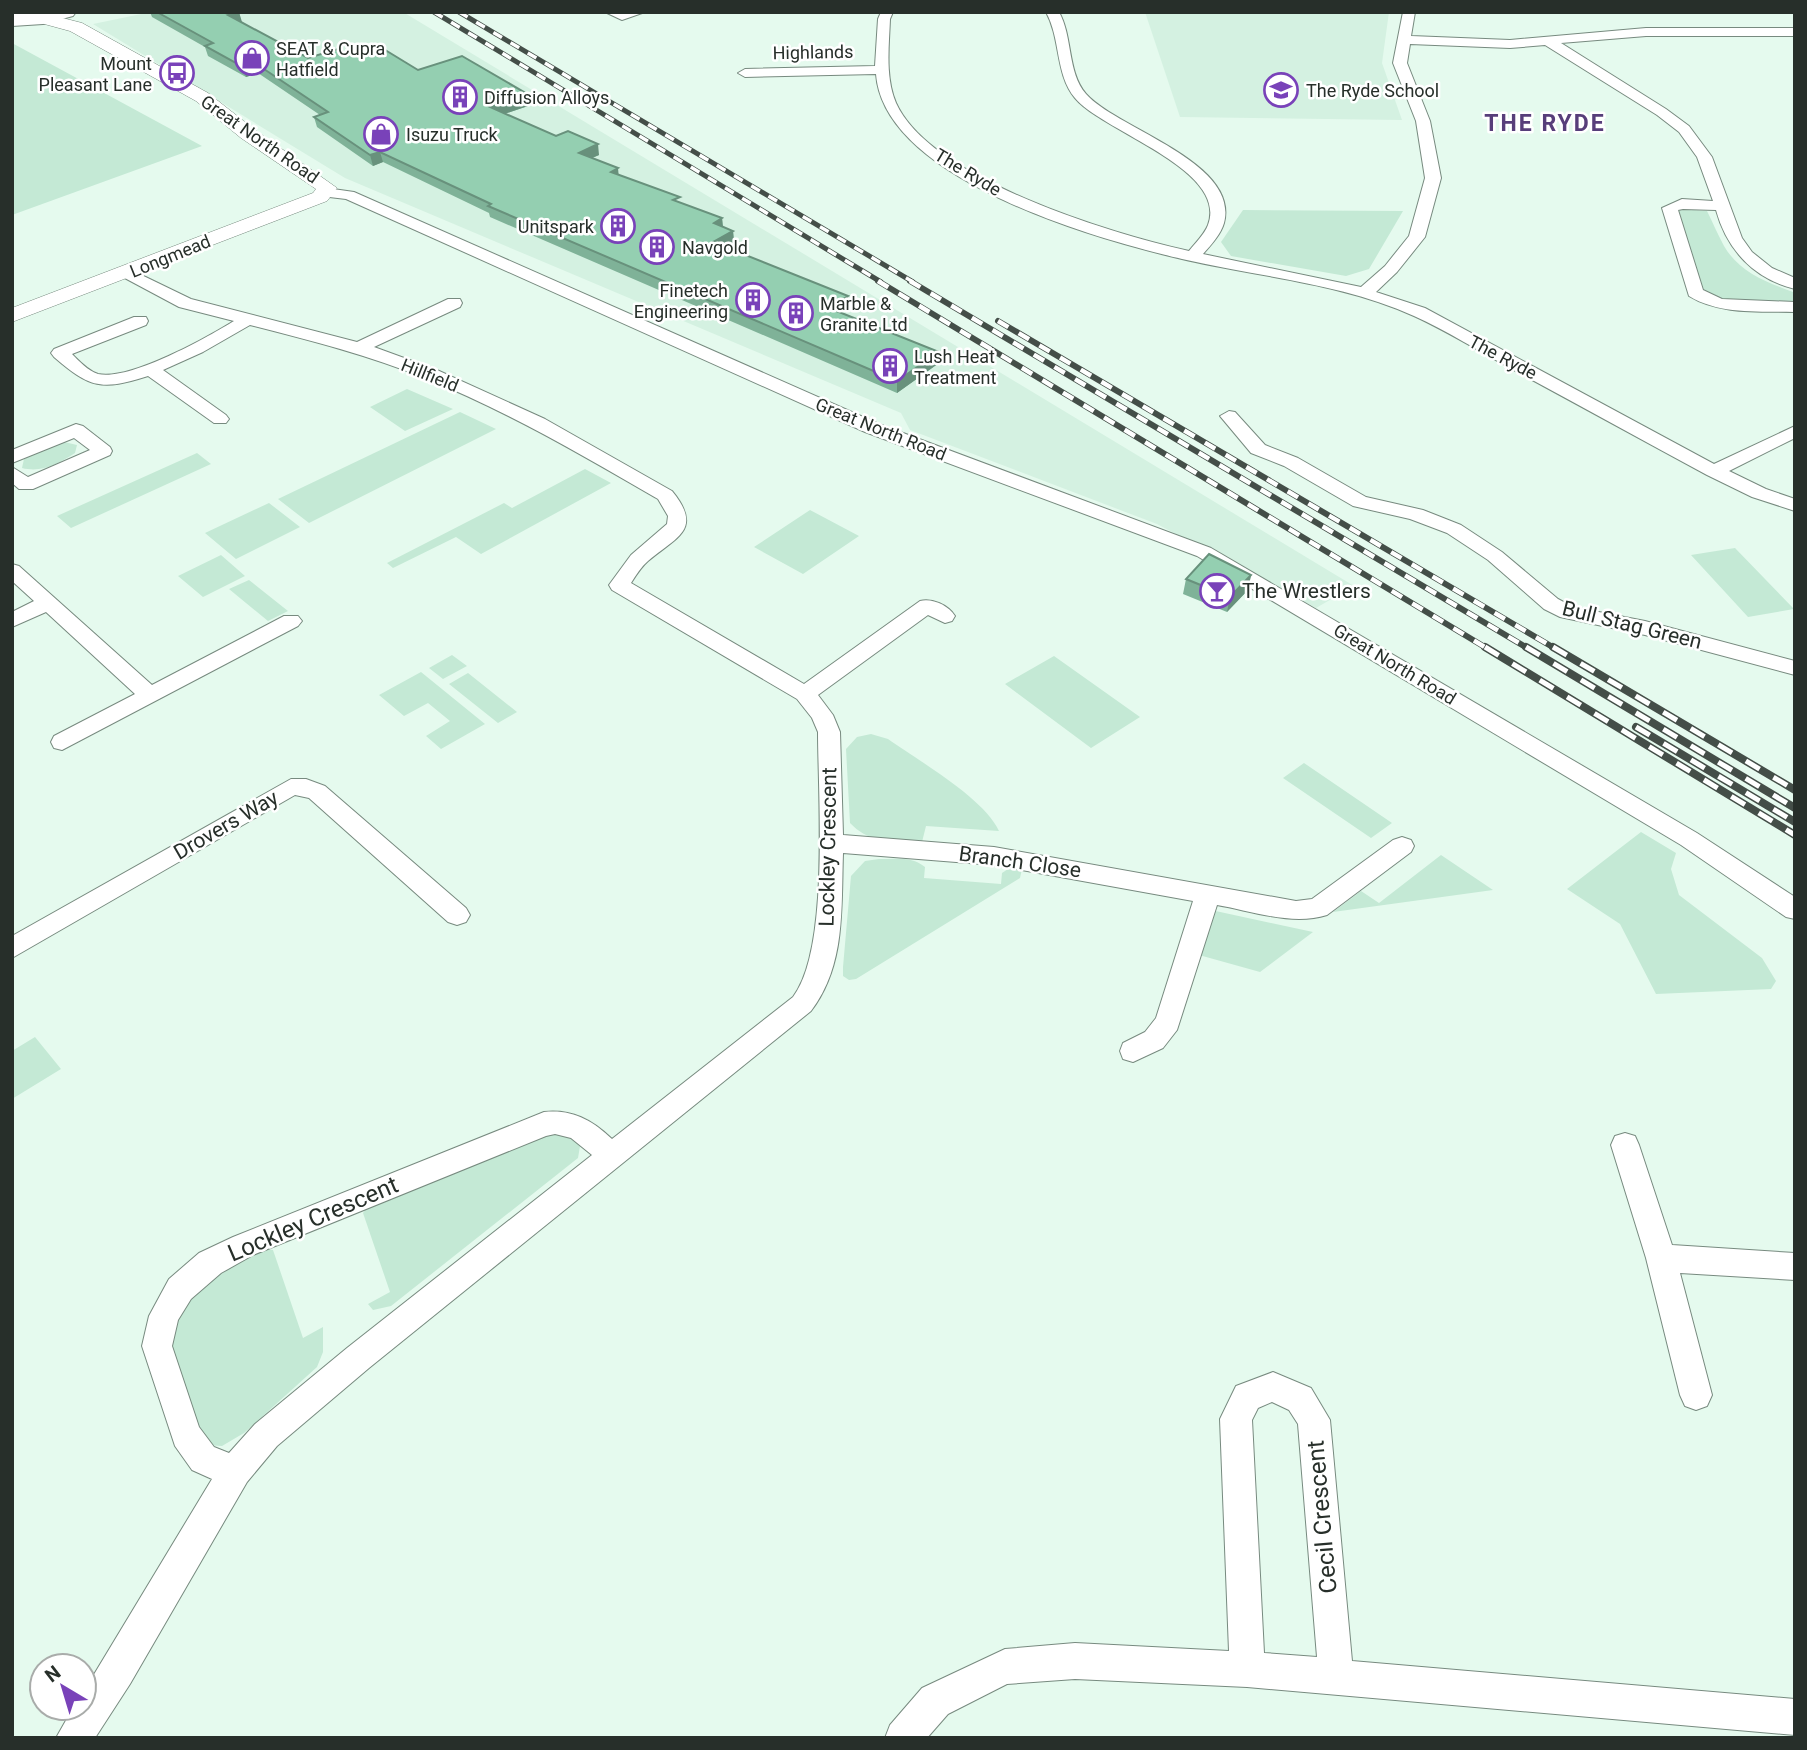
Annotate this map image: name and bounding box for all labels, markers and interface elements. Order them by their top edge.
place label: SEAT & Cupra Hatfield [276,38,385,80]
shop icon: SEAT & Cupra Hatfield [233,39,271,77]
street label: Highlands [772,41,854,63]
place label: Mount Pleasant Lane [39,53,152,95]
bus stop icon: Mount Pleasant Lane [158,54,196,92]
school or university icon: The Ryde School [1262,71,1300,109]
building icon: Diffusion Alloys [441,78,479,116]
place label: The Ryde School [1306,80,1439,101]
place label: Diffusion Alloys [484,87,609,108]
street label: Great North Road [197,91,323,187]
district label: THE RYDE [1484,110,1606,137]
shop icon: Isuzu Truck [362,115,400,153]
place label: Isuzu Truck [406,124,499,145]
street label: The Ryde [931,144,1005,200]
building icon: Unitspark [599,207,637,245]
place label: Unitspark [518,216,595,237]
building icon: Navgold [638,228,676,266]
street label: Longmead [127,230,213,282]
place label: Navgold [682,237,748,258]
place label: Finetech Engineering [634,280,728,322]
building icon: Finetech Engineering [734,281,772,319]
place label: Marble & Granite Ltd [820,293,908,335]
building icon: Marble & Granite Ltd [777,294,815,332]
street label: The Ryde [1465,330,1541,384]
place label: Lush Heat Treatment [914,346,997,388]
building icon: Lush Heat Treatment [871,347,909,385]
street label: Hillfield [398,354,462,396]
street label: Great North Road [813,393,949,465]
bar icon: The Wrestlers [1198,572,1236,610]
place label: The Wrestlers [1242,579,1371,603]
street label: Bull Stag Green [1560,596,1704,654]
street label: Great North Road [1330,619,1460,709]
street label: Lockley Crescent [815,767,841,927]
street label: Drovers Way [170,785,282,864]
street label: Branch Close [957,842,1083,882]
street label: Lockley Crescent [224,1170,402,1267]
street label: Cecil Crescent [1301,1439,1343,1595]
north arrow [28,1652,98,1722]
text: N [40,1661,65,1687]

